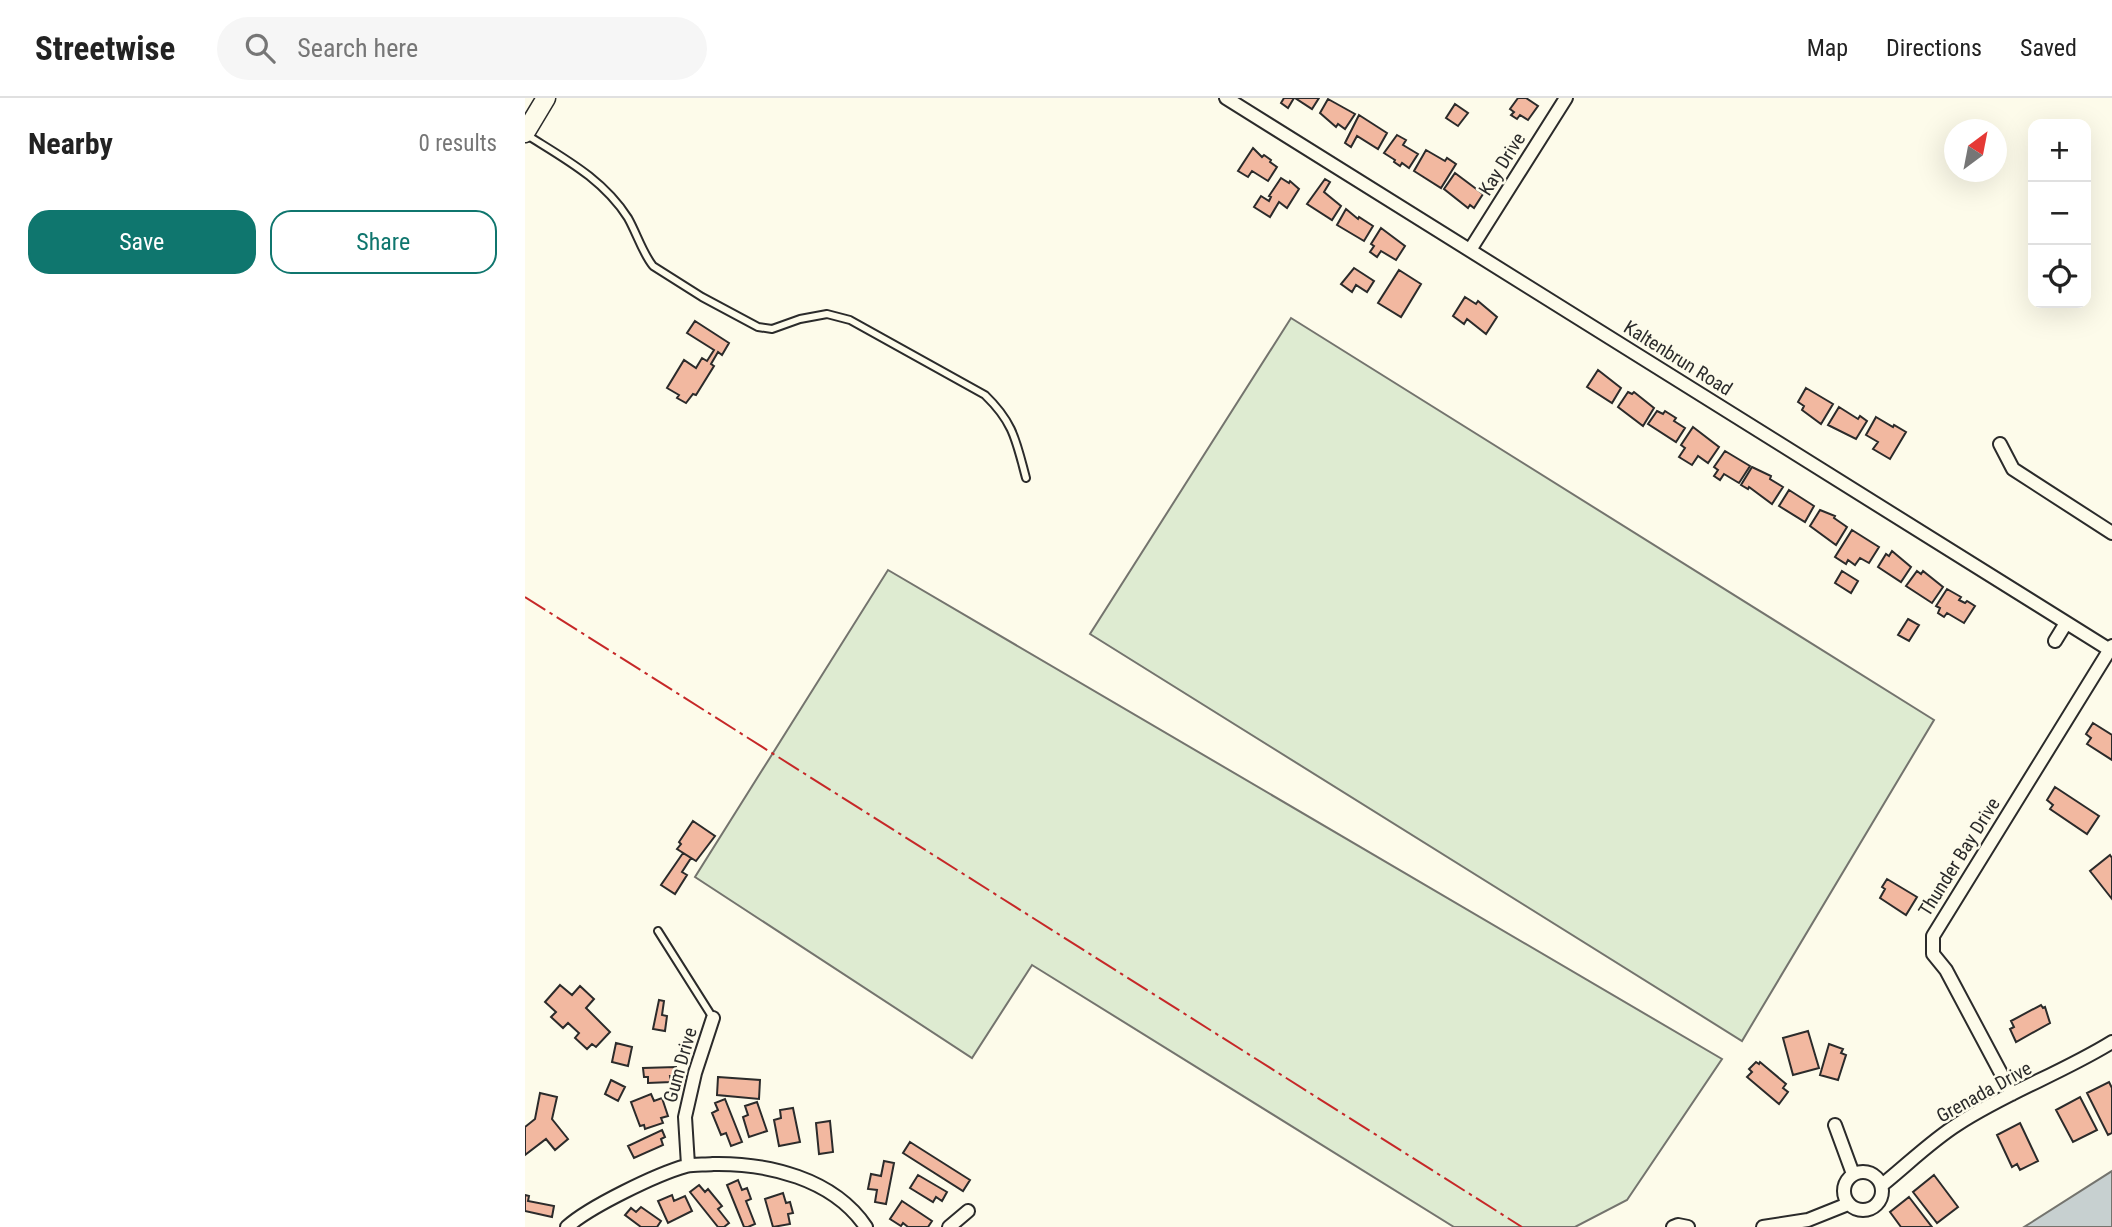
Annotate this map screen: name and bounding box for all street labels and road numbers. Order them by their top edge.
street label: Kay Drive [1474,128,1530,200]
street label: Kaltenbrun Road [1619,315,1737,401]
street label: Thunder Bay Drive [1913,793,2005,921]
street label: Gum Drive [658,1025,702,1105]
street label: Grenada Drive [1933,1056,2036,1127]

